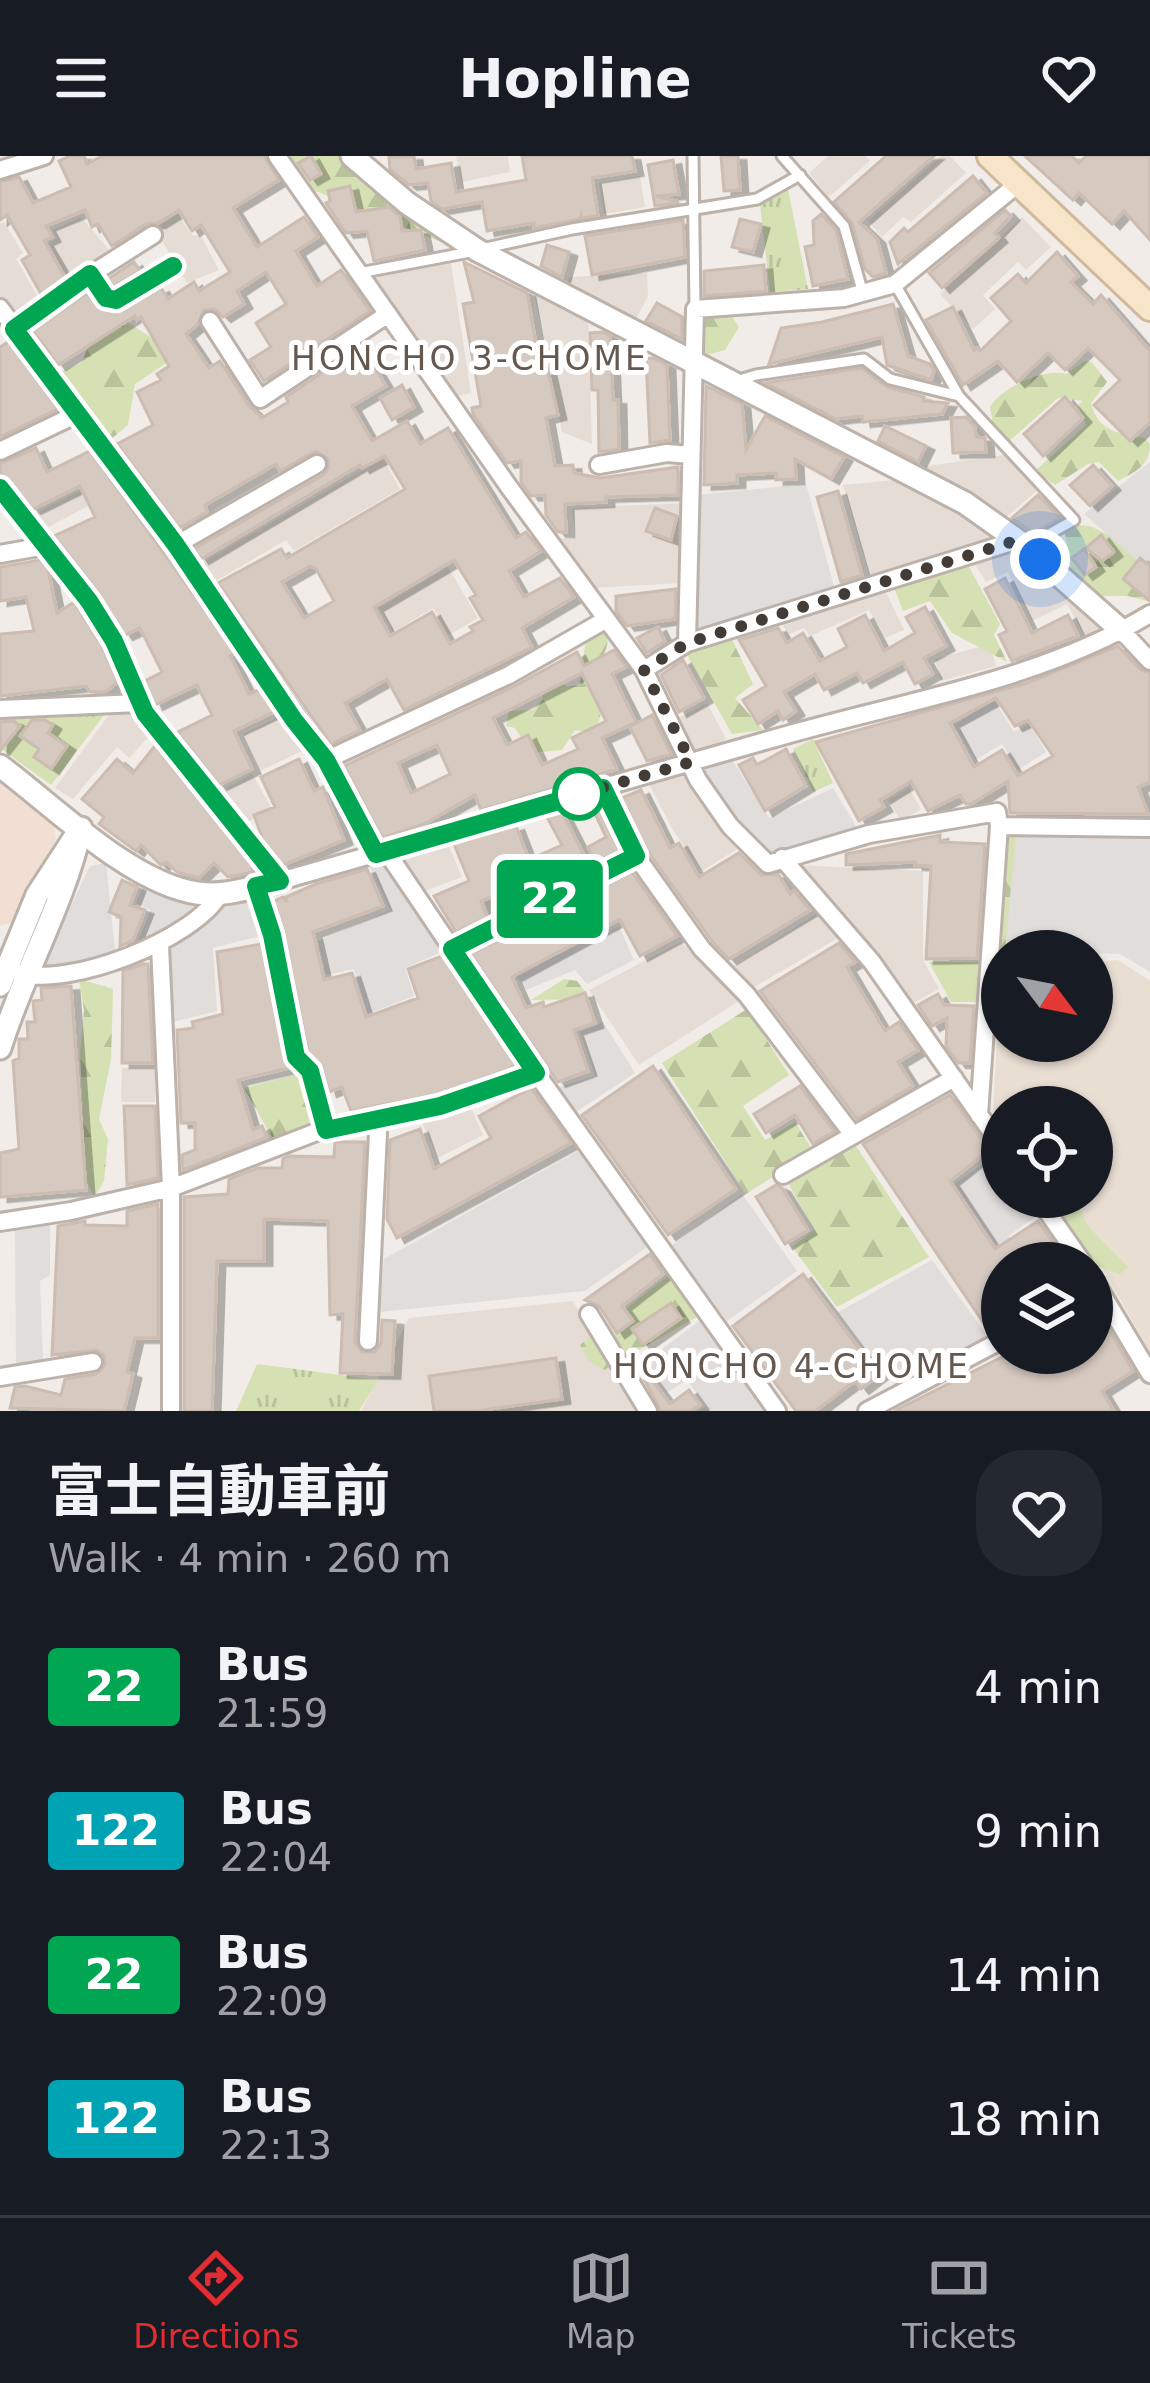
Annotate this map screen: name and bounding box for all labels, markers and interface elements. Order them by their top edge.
icon: menu [48,45,114,111]
icon: heart [1036,45,1102,111]
text: Hopline [458,47,692,110]
district label: HONCHO 3-CHOME [291,339,649,378]
your location [1010,529,1070,589]
unlabelled marker [554,769,604,819]
line badge: 22 [496,860,604,938]
text: 22 [521,874,579,923]
north arrow [981,930,1113,1062]
map controls [981,930,1113,1374]
button: locate [981,1086,1113,1218]
button: layers [981,1242,1113,1374]
district label: HONCHO 4-CHOME [613,1347,971,1386]
button: heart [976,1450,1102,1576]
text: 富士自動車前 [48,1458,390,1524]
text: Walk · 4 min · 260 m [48,1536,451,1581]
text: Bus [216,1638,309,1691]
text: 4 min [974,1661,1102,1714]
text: 22 [85,1662,143,1711]
text: 21:59 [216,1691,328,1736]
text: Bus [220,1782,313,1835]
text: 9 min [974,1805,1102,1858]
text: 122 [72,1806,160,1855]
text: 22:04 [220,1835,332,1880]
text: Bus [216,1926,309,1979]
text: 14 min [946,1949,1102,2002]
text: 22 [85,1950,143,1999]
text: 22:09 [216,1979,328,2024]
text: Bus [220,2070,313,2123]
text: 18 min [946,2093,1102,2146]
text: 122 [72,2094,160,2143]
text: 22:13 [220,2123,332,2168]
tab: Directions [133,2245,299,2356]
tab: Map [566,2245,636,2356]
tab: Tickets [902,2245,1017,2356]

